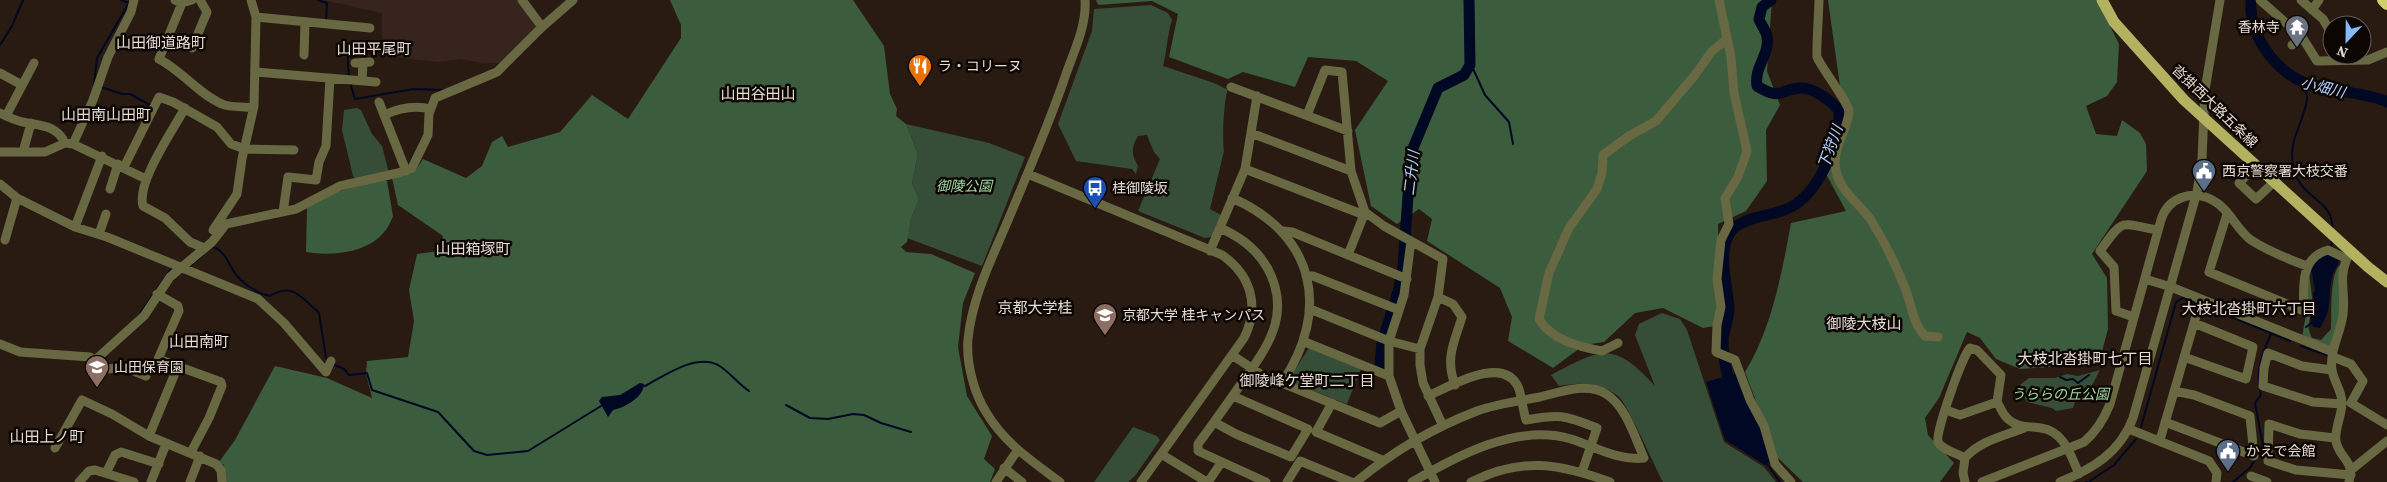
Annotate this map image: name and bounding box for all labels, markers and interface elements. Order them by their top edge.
temple icon: 香林寺 [2284,14,2310,48]
north arrow [2322,15,2372,65]
place label: 香林寺 [2238,17,2280,37]
district label: 山田御道路町 [116,32,206,53]
district label: 山田平尾町 [336,38,412,59]
text: N [2334,41,2351,63]
restaurant icon: ラ・コリーヌ [907,53,933,87]
place label: ラ・コリーヌ [938,56,1022,76]
street label: 沓掛西大路五条線 [2168,60,2262,152]
water label: 小畑川 [2299,71,2349,103]
district label: 山田谷田山 [720,83,796,104]
district label: 山田南山田町 [61,104,151,125]
water label: 下狩川 [1812,120,1848,172]
water label: 二升川 [1398,147,1424,197]
public building icon: 西京警察署大枝交番 [2191,158,2217,192]
place label: 西京警察署大枝交番 [2222,161,2348,181]
bus stop icon: 桂御陵坂 [1082,175,1108,209]
park label: 御陵公園 [936,176,994,196]
place label: 桂御陵坂 [1112,178,1168,198]
district label: 山田箱塚町 [435,238,511,259]
district label: 京都大学桂 [997,297,1073,318]
district label: 大枝北沓掛町六丁目 [2181,298,2317,319]
school or university icon: 京都大学 桂キャンパス [1092,302,1118,336]
place label: 京都大学 桂キャンパス [1122,305,1265,325]
district label: 御陵大枝山 [1826,313,1902,334]
district label: 山田南町 [169,331,229,352]
district label: 大枝北沓掛町七丁目 [2017,348,2153,369]
school or university icon: 山田保育園 [84,354,110,388]
place label: 山田保育園 [114,357,184,377]
district label: 御陵峰ケ堂町二丁目 [1239,370,1375,391]
park label: うららの丘公園 [2011,384,2111,404]
district label: 山田上ノ町 [9,426,85,447]
public building icon: かえで会館 [2215,438,2241,472]
place label: かえで会館 [2246,441,2316,461]

